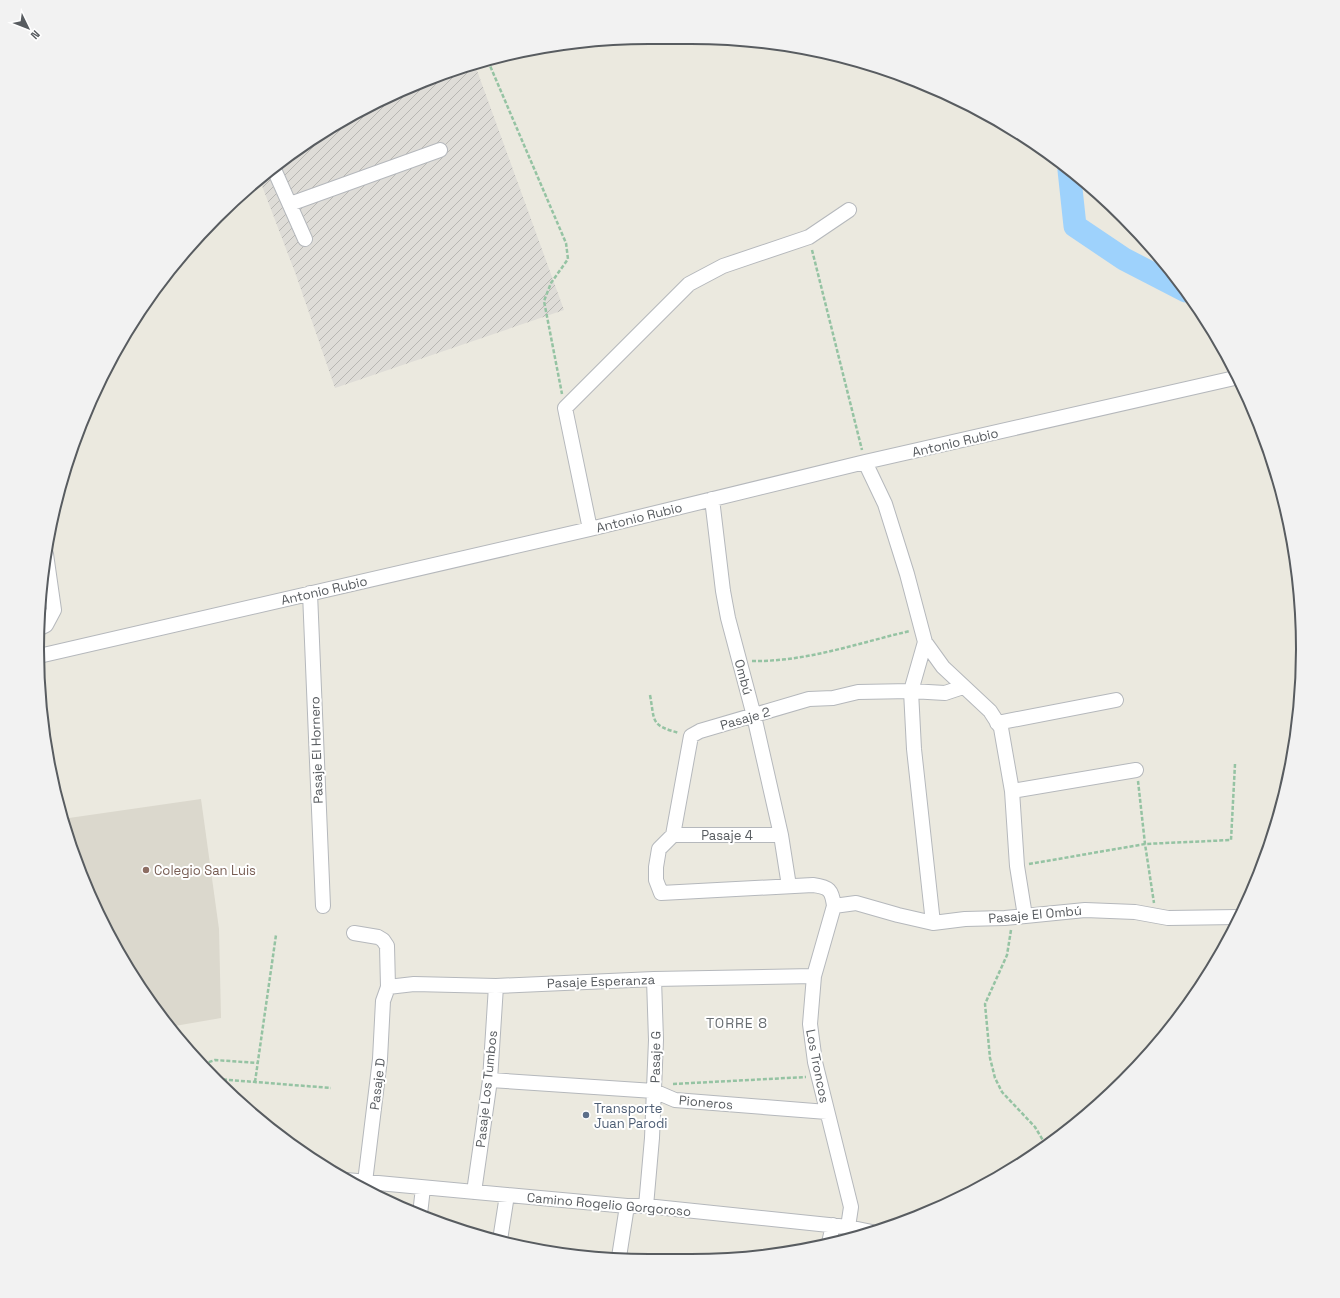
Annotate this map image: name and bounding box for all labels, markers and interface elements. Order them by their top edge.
north arrow [8,8,48,48]
text: N [28,27,43,42]
street label: Antonio Rubio [910,424,1000,461]
street label: Antonio Rubio [594,499,684,536]
street label: Antonio Rubio [279,572,369,609]
street label: Ombú [731,657,756,697]
street label: Pasaje El Hornero [306,696,327,804]
street label: Pasaje 2 [718,703,772,734]
street label: Pasaje 4 [701,827,753,844]
place label: Colegio San Luis [154,862,256,879]
marker: Colegio San Luis [141,865,151,875]
street label: Pasaje El Ombú [988,902,1082,927]
street label: Pasaje Esperanza [547,971,656,992]
district label: TORRE 8 [706,1014,768,1032]
street label: Los Troncos [802,1028,833,1105]
street label: Pasaje Los Tumbos [472,1030,501,1148]
street label: Pasaje G [647,1031,664,1083]
street label: Pasaje D [366,1057,389,1111]
street label: Pioneros [678,1092,734,1113]
place label: Transporte Juan Parodi [594,1100,668,1132]
marker: Transporte Juan Parodi [581,1110,591,1120]
street label: Camino Rogelio Gorgoroso [526,1189,692,1220]

